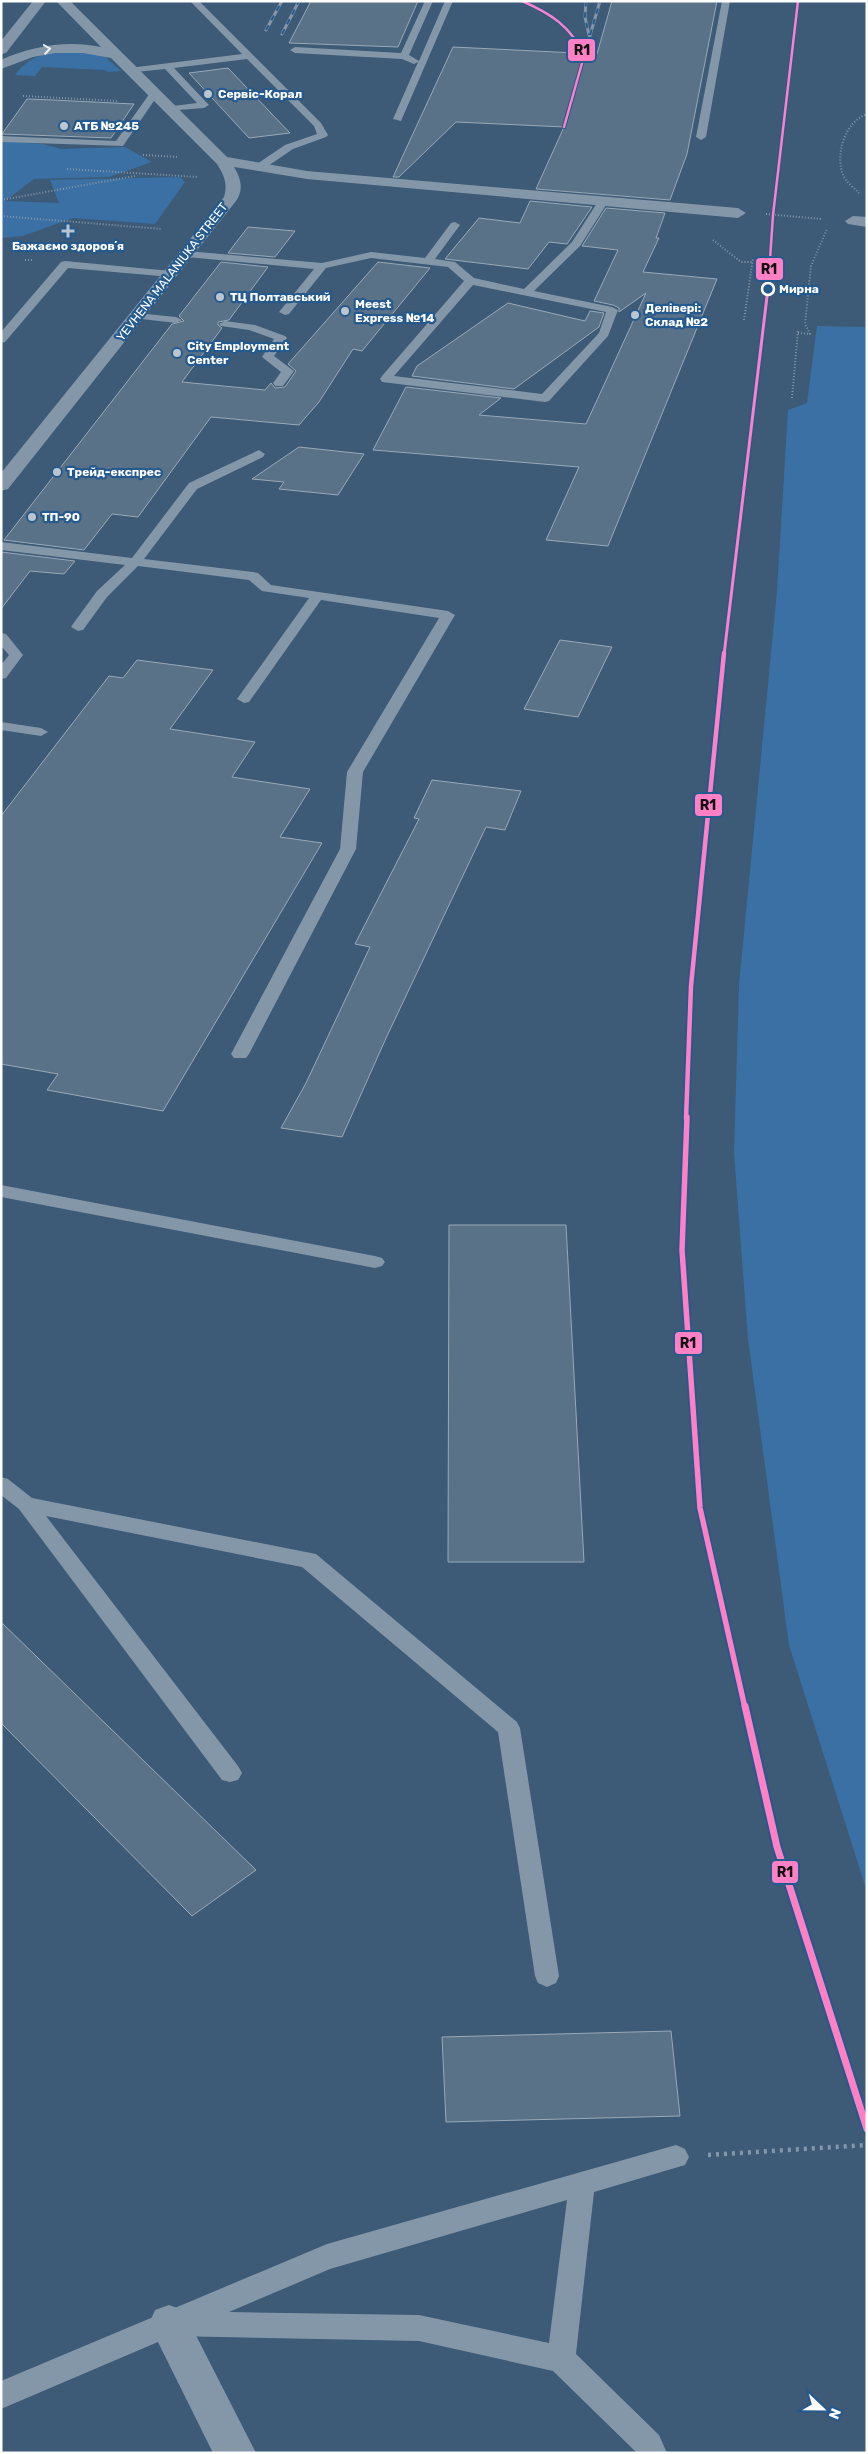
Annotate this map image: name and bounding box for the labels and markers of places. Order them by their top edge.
place label: Сервіс-Корал [218,87,302,101]
marker: Сервіс-Корал [202,88,214,100]
place label: АТБ №245 [74,119,139,133]
marker: АТБ №245 [58,120,70,132]
marker: Бажаємо здоровʼя [62,225,74,237]
place label: Бажаємо здоровʼя [12,239,124,253]
marker: Мирна [761,282,775,296]
place label: Мирна [779,282,819,296]
place label: ТЦ Полтавський [230,290,331,304]
marker: ТЦ Полтавський [214,291,226,303]
place label: Meest Express №14 [355,297,434,325]
place label: Делівері: Склад №2 [645,301,708,329]
marker: Meest Express №14 [339,305,351,317]
marker: Делівері: Склад №2 [629,309,641,321]
place label: City Employment Center [187,339,290,367]
marker: City Employment Center [171,347,183,359]
place label: Трейд-експрес [67,465,161,479]
marker: Трейд-експрес [51,466,63,478]
place label: ТП-90 [42,510,80,524]
marker: ТП-90 [26,511,38,523]

